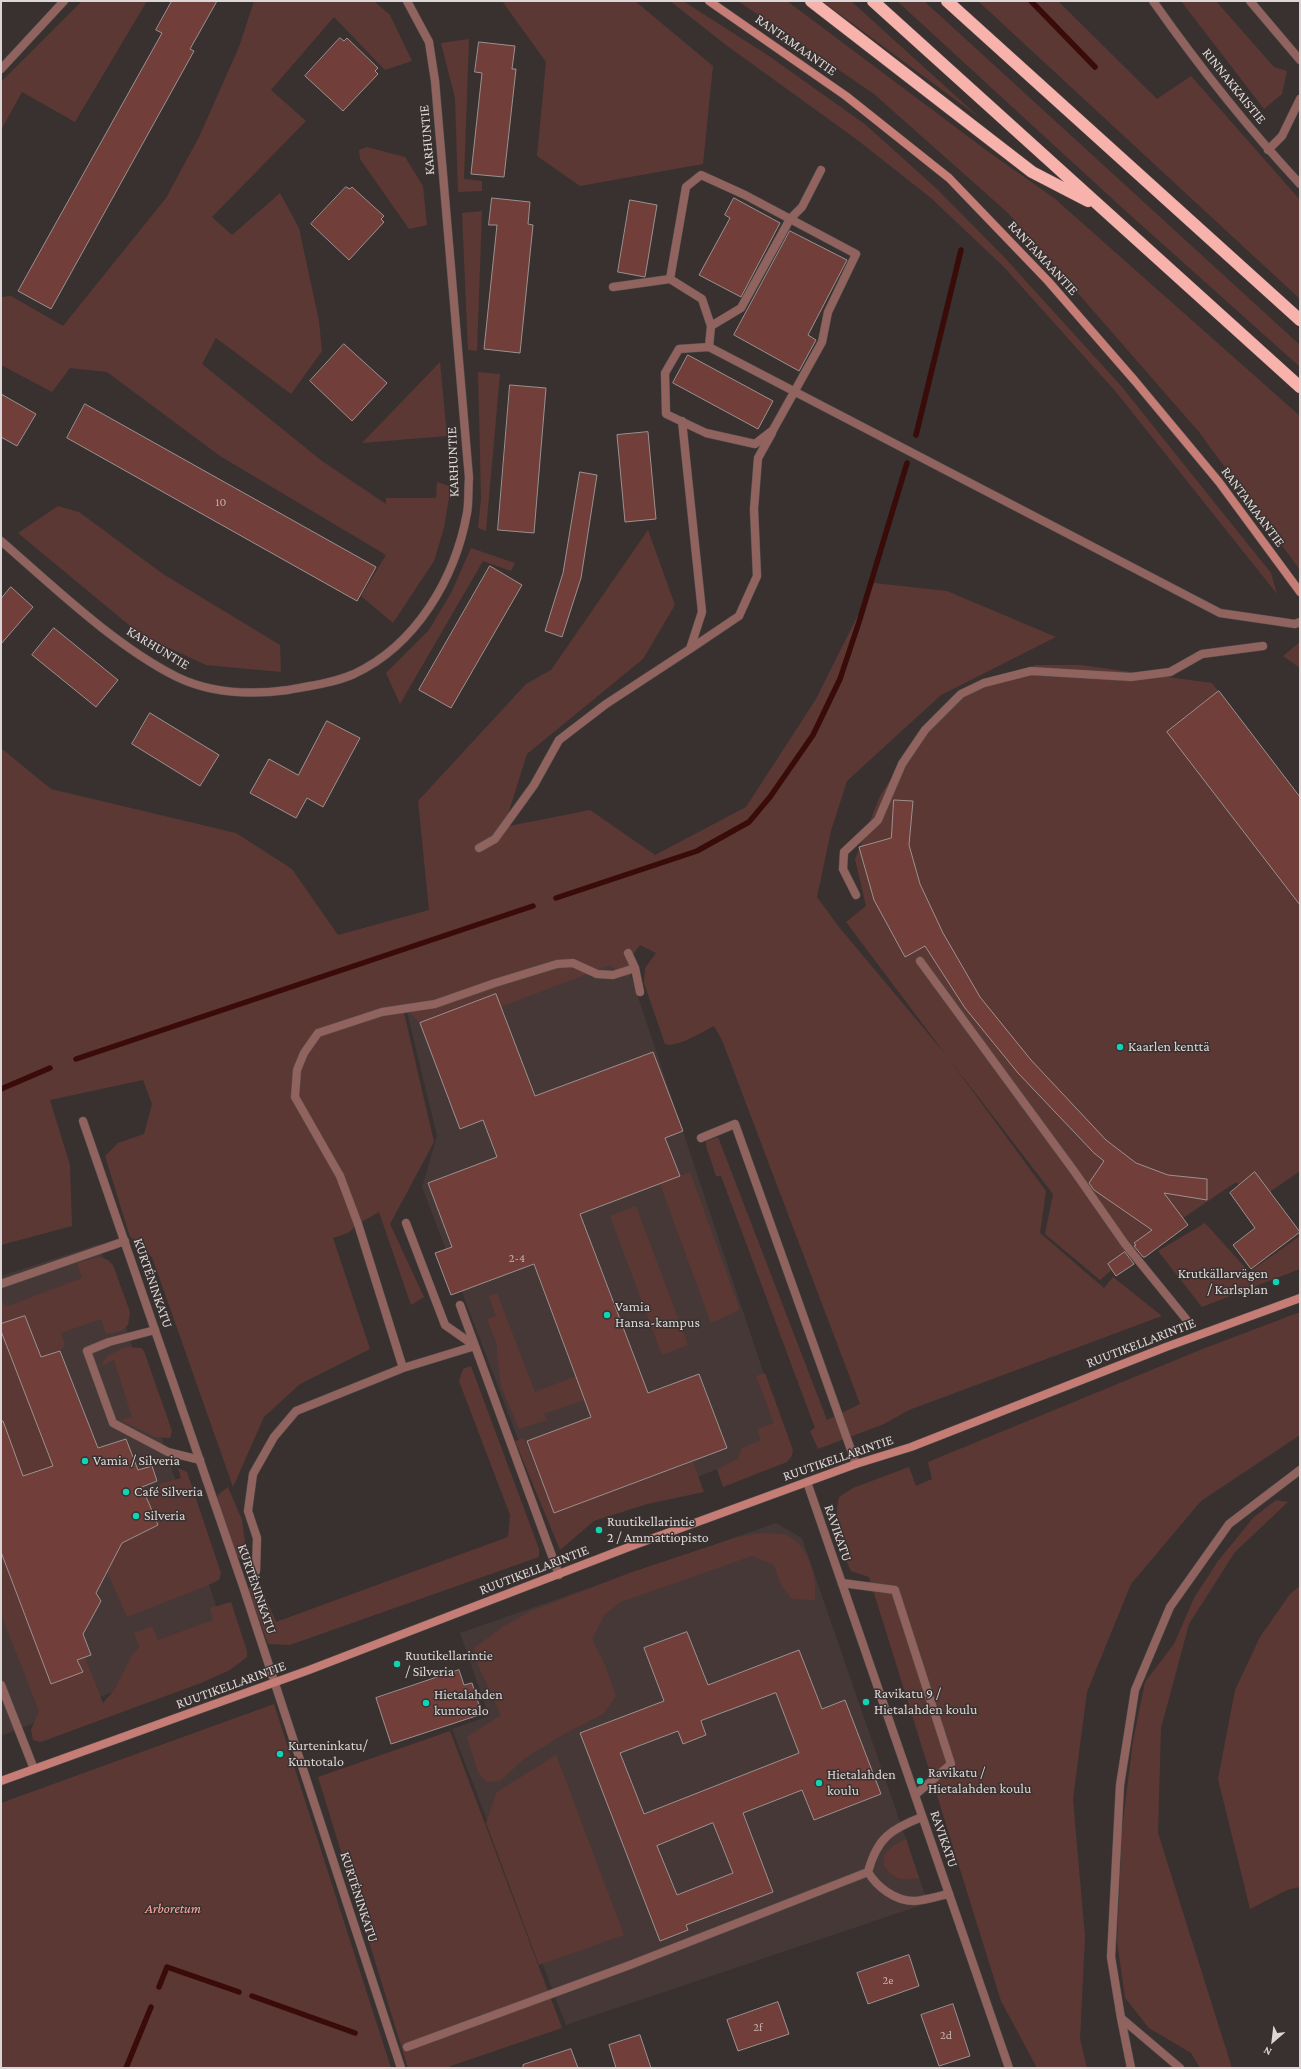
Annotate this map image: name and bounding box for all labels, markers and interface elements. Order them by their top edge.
street label: RANTAMAANTIE [752,11,840,79]
street label: RINNAKKAISTIE [1198,45,1270,127]
street label: KARHUNTIE [416,104,438,176]
street label: RANTAMAANTIE [1004,217,1082,299]
street label: KARHUNTIE [443,427,463,497]
street label: RANTAMAANTIE [1217,464,1289,550]
house number: 10 [216,495,226,509]
street label: KARHUNTIE [123,623,193,673]
place label: Kaarlen kenttä [1128,1039,1210,1055]
marker: Kaarlen kenttä [1115,1042,1125,1052]
street label: KURTÉNINKATU [130,1236,176,1330]
house number: 2-4 [509,1251,525,1265]
place label: Krutkällarvägen / Karlsplan [1178,1266,1268,1298]
marker: Krutkällarvägen / Karlsplan [1271,1277,1281,1287]
place label: Vamia Hansa-kampus [615,1299,700,1332]
marker: Vamia Hansa-kampus [602,1310,612,1320]
street label: RUUTIKELLARINTIE [1084,1314,1198,1372]
street label: RUUTIKELLARINTIE [781,1431,895,1485]
place label: Vamia / Silveria [93,1453,180,1469]
marker: Vamia / Silveria [80,1456,90,1466]
place label: Café Silveria [134,1484,203,1500]
marker: Café Silveria [121,1487,131,1497]
street label: RAVIKATU [820,1502,856,1564]
place label: Silveria [144,1508,185,1524]
marker: Silveria [131,1511,141,1521]
place label: Ruutikellarintie 2 / Ammattiopisto [607,1514,709,1546]
marker: Ruutikellarintie 2 / Ammattiopisto [594,1525,604,1535]
street label: RUUTIKELLARINTIE [477,1541,591,1599]
street label: KURTÉNINKATU [234,1542,280,1636]
place label: Ruutikellarintie / Silveria [405,1648,493,1680]
street label: RUUTIKELLARINTIE [174,1657,288,1713]
marker: Ruutikellarintie / Silveria [392,1659,402,1669]
place label: Ravikatu 9 / Hietalahden koulu [874,1686,977,1718]
place label: Hietalahden kuntotalo [434,1687,503,1720]
marker: Ravikatu 9 / Hietalahden koulu [861,1697,871,1707]
marker: Hietalahden kuntotalo [421,1698,431,1708]
place label: Kurteninkatu/ Kuntotalo [288,1738,367,1770]
marker: Kurteninkatu/ Kuntotalo [275,1749,285,1759]
place label: Ravikatu / Hietalahden koulu [928,1765,1031,1798]
place label: Hietalahden koulu [827,1767,896,1800]
marker: Ravikatu / Hietalahden koulu [915,1776,925,1786]
marker: Hietalahden koulu [814,1778,824,1788]
street label: RAVIKATU [926,1808,962,1870]
street label: KURTÉNINKATU [336,1850,382,1944]
park label: Arboretum [145,1901,201,1917]
house number: 2e [883,1973,893,1987]
house number: 2f [753,2020,763,2034]
north arrow [1253,2021,1293,2061]
house number: 2d [940,2028,952,2042]
text: N [1261,2045,1273,2059]

